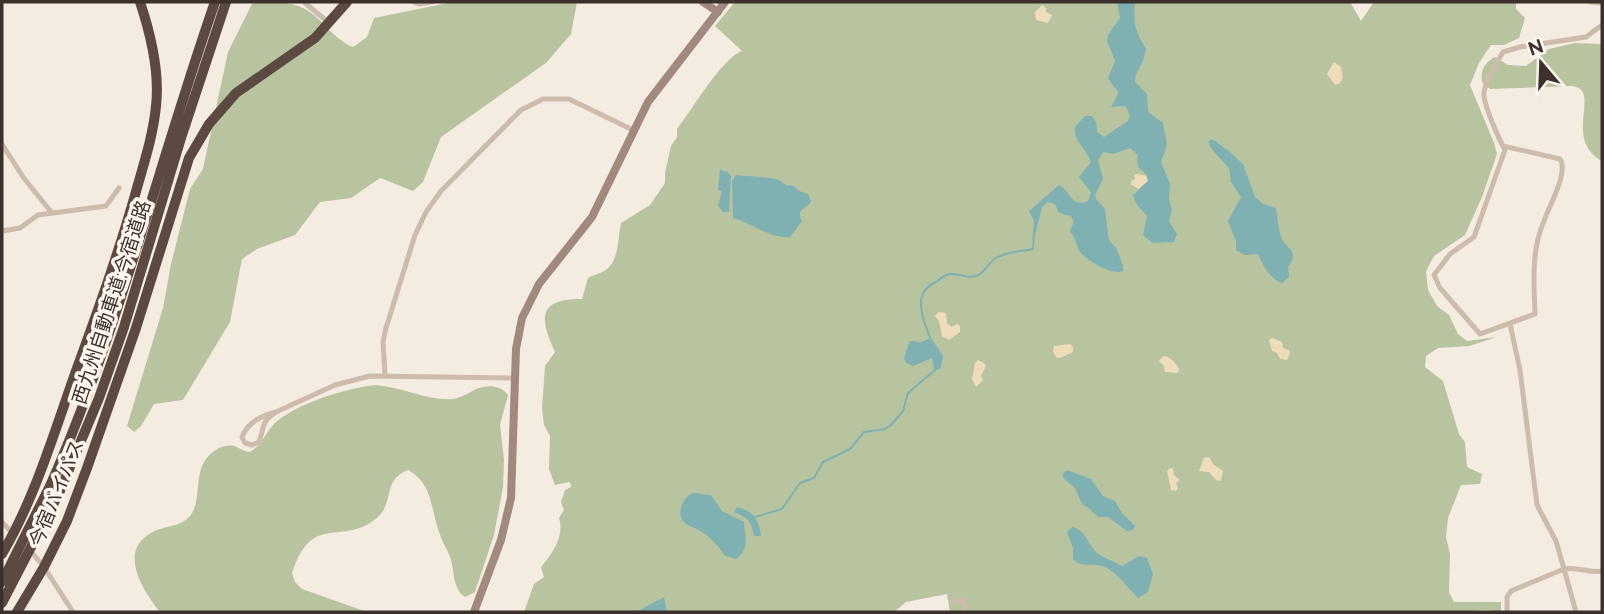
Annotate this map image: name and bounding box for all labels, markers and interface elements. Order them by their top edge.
north arrow [1506,28,1576,98]
text: N [1525,34,1546,60]
street label: 西九州自動車道;今宿道路 [68,197,154,407]
street label: 今宿バイパス [25,436,87,550]

